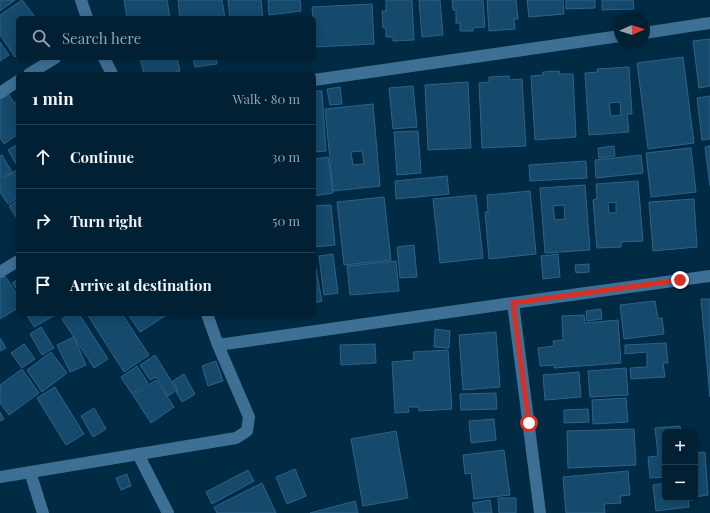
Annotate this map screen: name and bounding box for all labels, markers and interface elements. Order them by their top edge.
north arrow [614,12,650,48]
search box [16,16,316,60]
icon: search [30,27,52,49]
text: Search here [62,28,141,48]
text: 1 min [32,87,74,109]
text: Walk · 80 m [232,90,300,107]
icon: ahead [32,146,54,168]
text: Continue [70,147,134,167]
text: 30 m [272,148,300,165]
icon: right [32,210,54,232]
text: Turn right [70,211,143,231]
text: 50 m [272,212,300,229]
route end [671,271,689,289]
icon: arrive [32,274,54,296]
text: Arrive at destination [70,275,212,295]
route start [520,414,538,432]
map controls [662,429,698,501]
button: + [662,429,698,465]
button: − [662,465,698,501]

